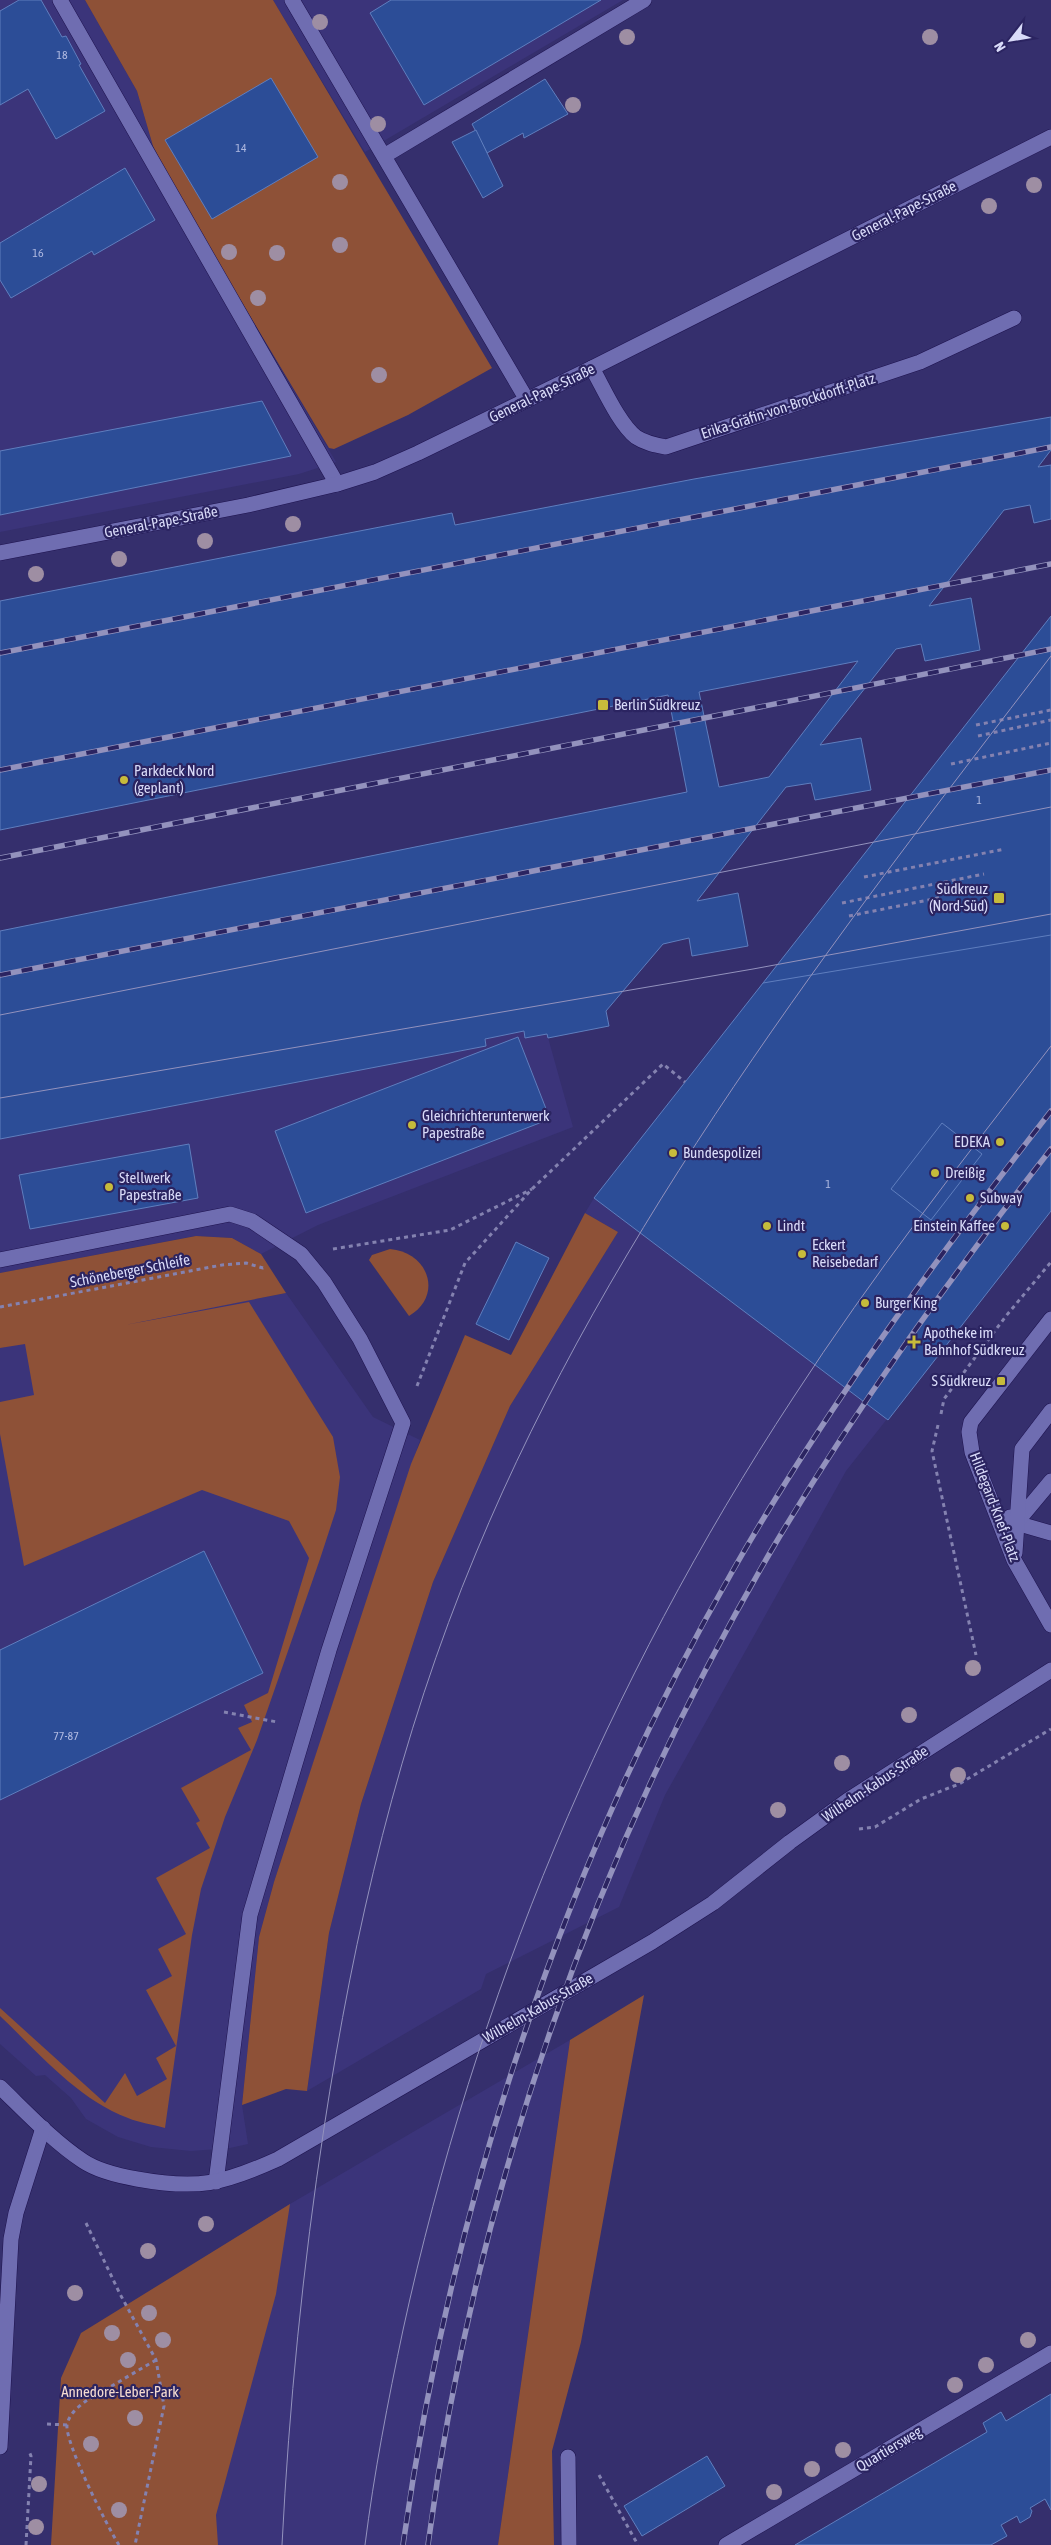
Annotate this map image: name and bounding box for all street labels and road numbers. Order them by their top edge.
street label: General-Pape-Straße [849,177,959,244]
street label: General-Pape-Straße [486,360,597,425]
street label: Erika-Gräfin-von-Brockdorff-Platz [699,369,878,442]
street label: General-Pape-Straße [103,502,219,541]
street label: Schöneberger Schleife [69,1251,191,1290]
street label: Hildegard-Knef-Platz [967,1450,1024,1564]
street label: Wilhelm-Kabus-Straße [819,1742,931,1825]
street label: Wilhelm-Kabus-Straße [480,1969,596,2046]
street label: Quartiersweg [853,2422,925,2475]

